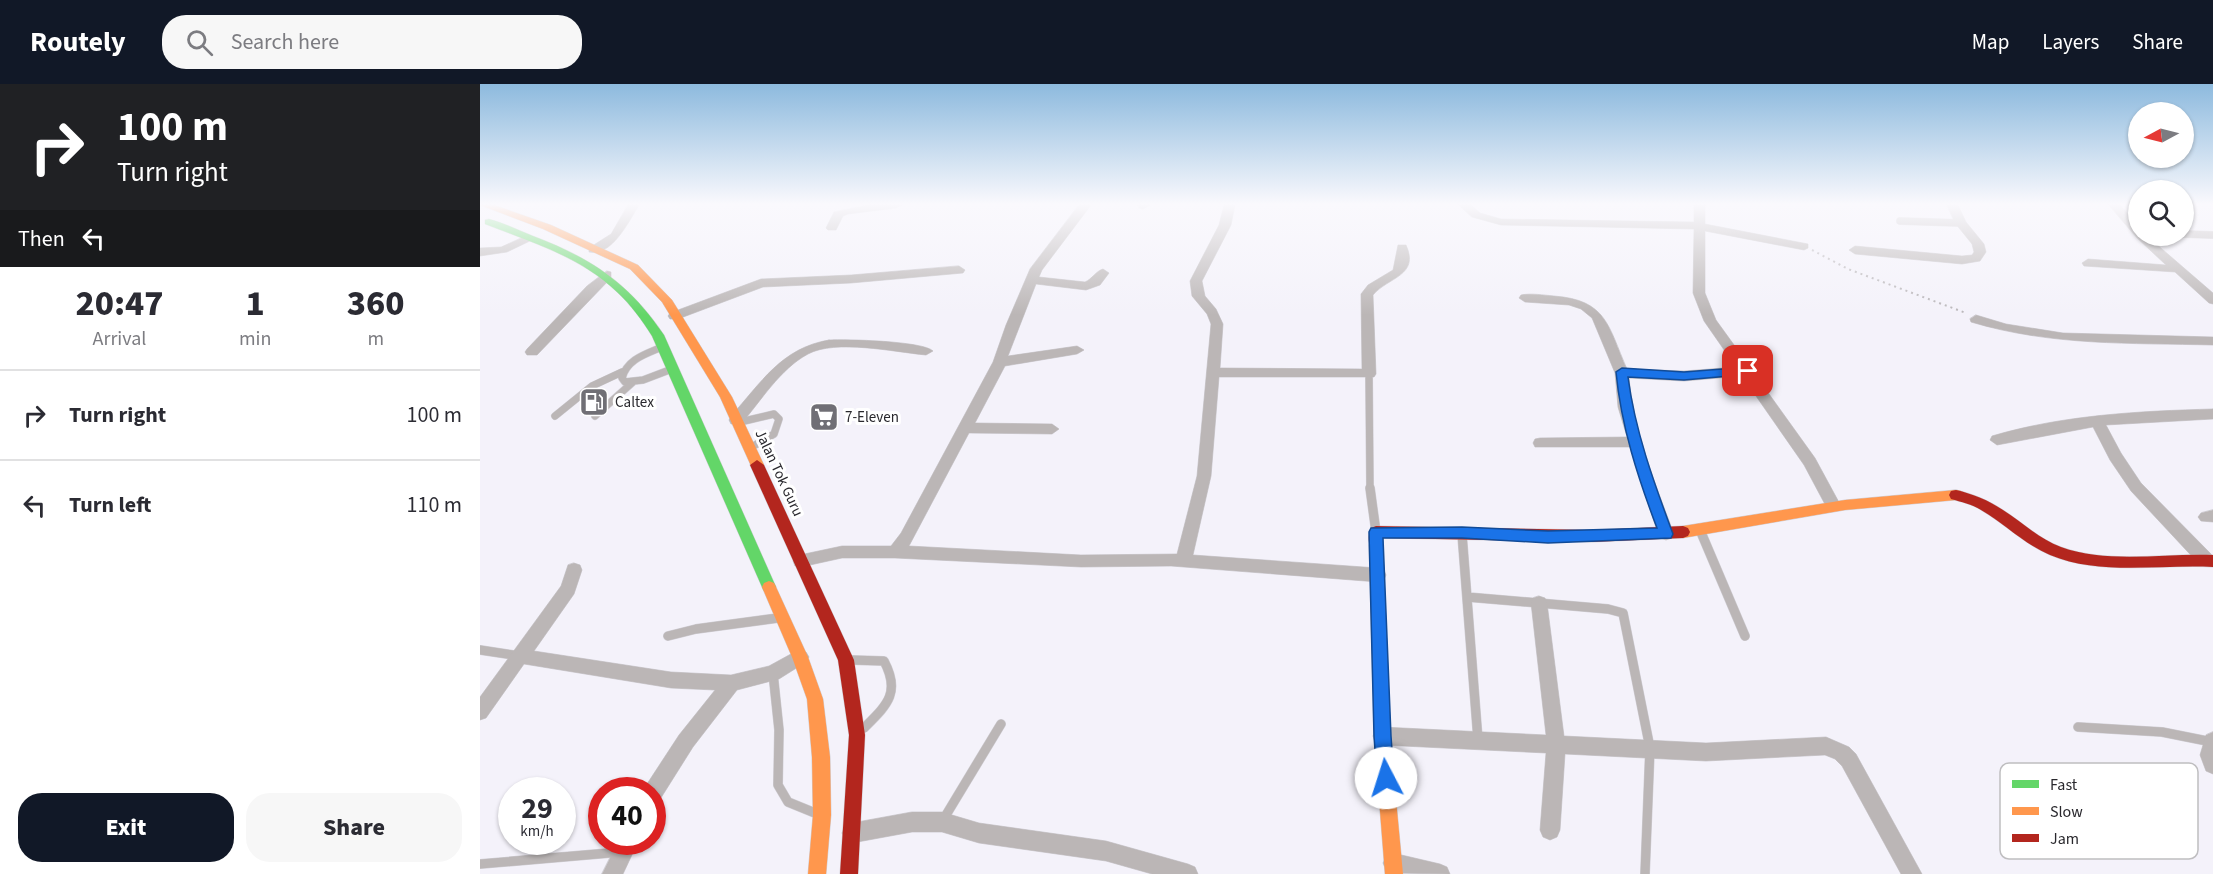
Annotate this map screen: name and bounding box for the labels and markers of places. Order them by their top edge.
pin [1722,345,1773,396]
fuel station icon: Caltex [578,386,610,418]
place label: Caltex [615,392,654,413]
supermarket icon: 7-Eleven [808,401,840,433]
place label: 7-Eleven [845,407,899,428]

